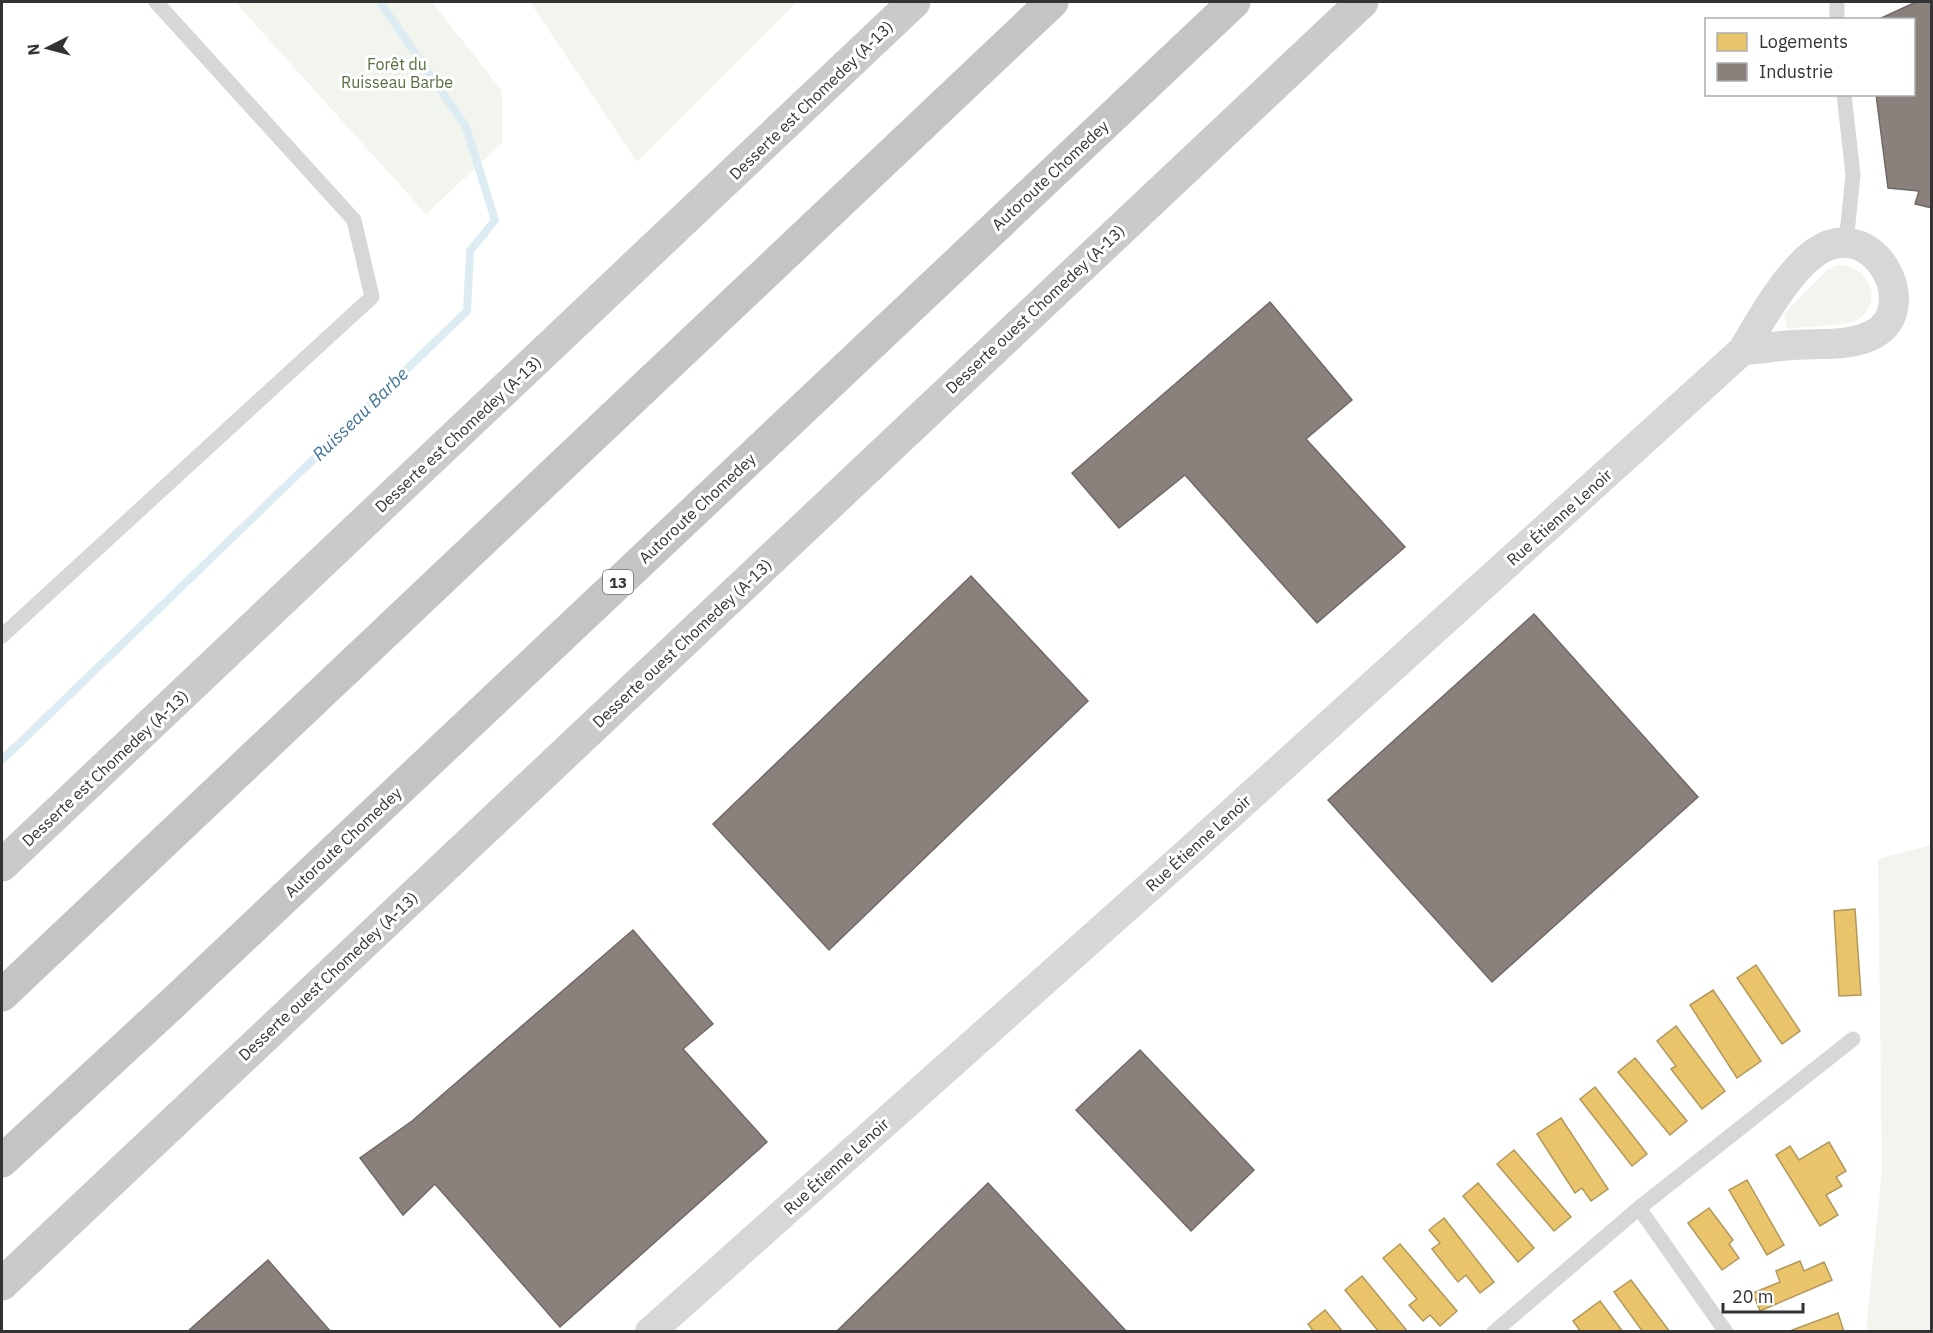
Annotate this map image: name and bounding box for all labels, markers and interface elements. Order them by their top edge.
street label: Desserte est Chomedey (A-13) [725,16,897,184]
north arrow [18,18,78,78]
legend [1705,18,1915,96]
text: Logements [1759,30,1848,53]
text: N [23,43,44,56]
park label: Forêt du Ruisseau Barbe [341,54,453,92]
text: Industrie [1759,60,1833,83]
street label: Autoroute Chomedey [987,116,1113,234]
street label: Desserte ouest Chomedey (A-13) [941,220,1129,398]
street label: Desserte est Chomedey (A-13) [371,352,545,516]
water label: Ruisseau Barbe [307,363,413,465]
street label: Autoroute Chomedey [634,449,760,567]
street label: Rue Étienne Lenoir [1502,464,1616,570]
street label: Desserte ouest Chomedey (A-13) [588,554,776,732]
road number: 13 [603,570,633,594]
street label: Desserte est Chomedey (A-13) [18,686,192,850]
street label: Autoroute Chomedey [280,783,406,901]
street label: Rue Étienne Lenoir [1141,790,1255,896]
street label: Desserte ouest Chomedey (A-13) [234,887,422,1065]
street label: Rue Étienne Lenoir [779,1113,893,1219]
scale bar [1723,1276,1802,1314]
text: 20 m [1732,1285,1774,1308]

